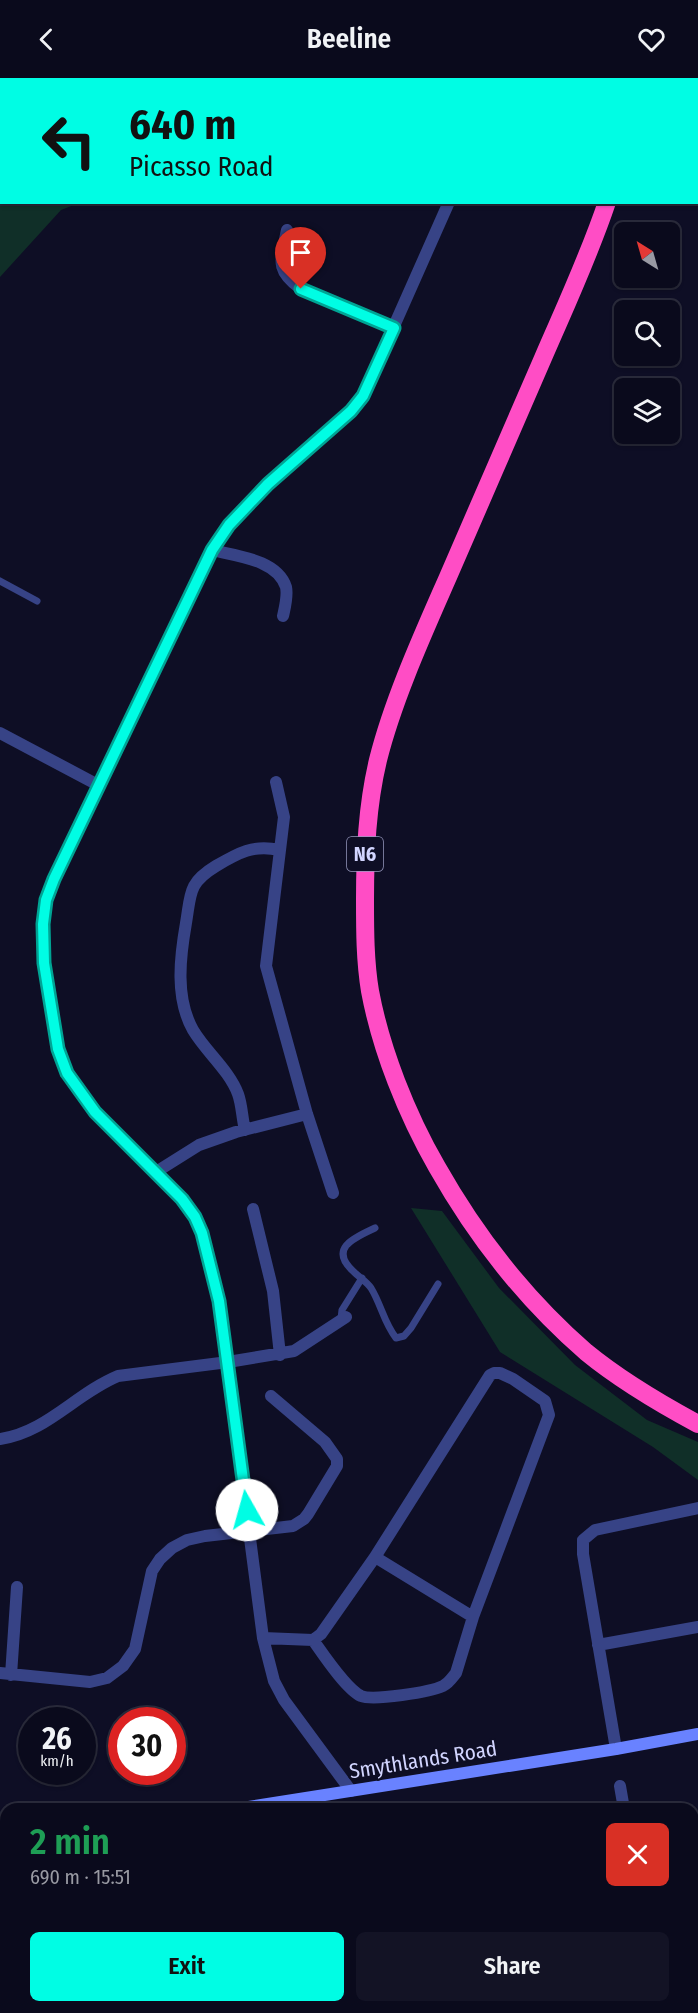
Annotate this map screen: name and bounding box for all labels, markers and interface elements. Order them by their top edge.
icon: back [30,23,63,56]
text: Beeline [307,23,391,55]
icon: heart [635,23,668,56]
text: 640 m [129,100,236,150]
icon: left [30,102,108,180]
text: Picasso Road [129,151,274,183]
north arrow [614,222,680,288]
map controls [614,222,680,444]
pin [275,227,326,289]
icon: arrive [284,236,317,269]
button: search [614,300,680,366]
button: layers [614,378,680,444]
road number: N6 [347,837,383,871]
position arrow [215,1478,279,1542]
speed limit sign: 30 [108,1707,186,1785]
text: 26 [42,1721,72,1757]
street label: Smythlands Road [347,1735,499,1785]
text: km/h [40,1752,74,1770]
text: 2 min [30,1820,110,1864]
button: close [606,1823,669,1886]
text: 690 m · 15:51 [30,1865,131,1889]
button: Exit [30,1932,344,2001]
button: Share [356,1932,669,2001]

